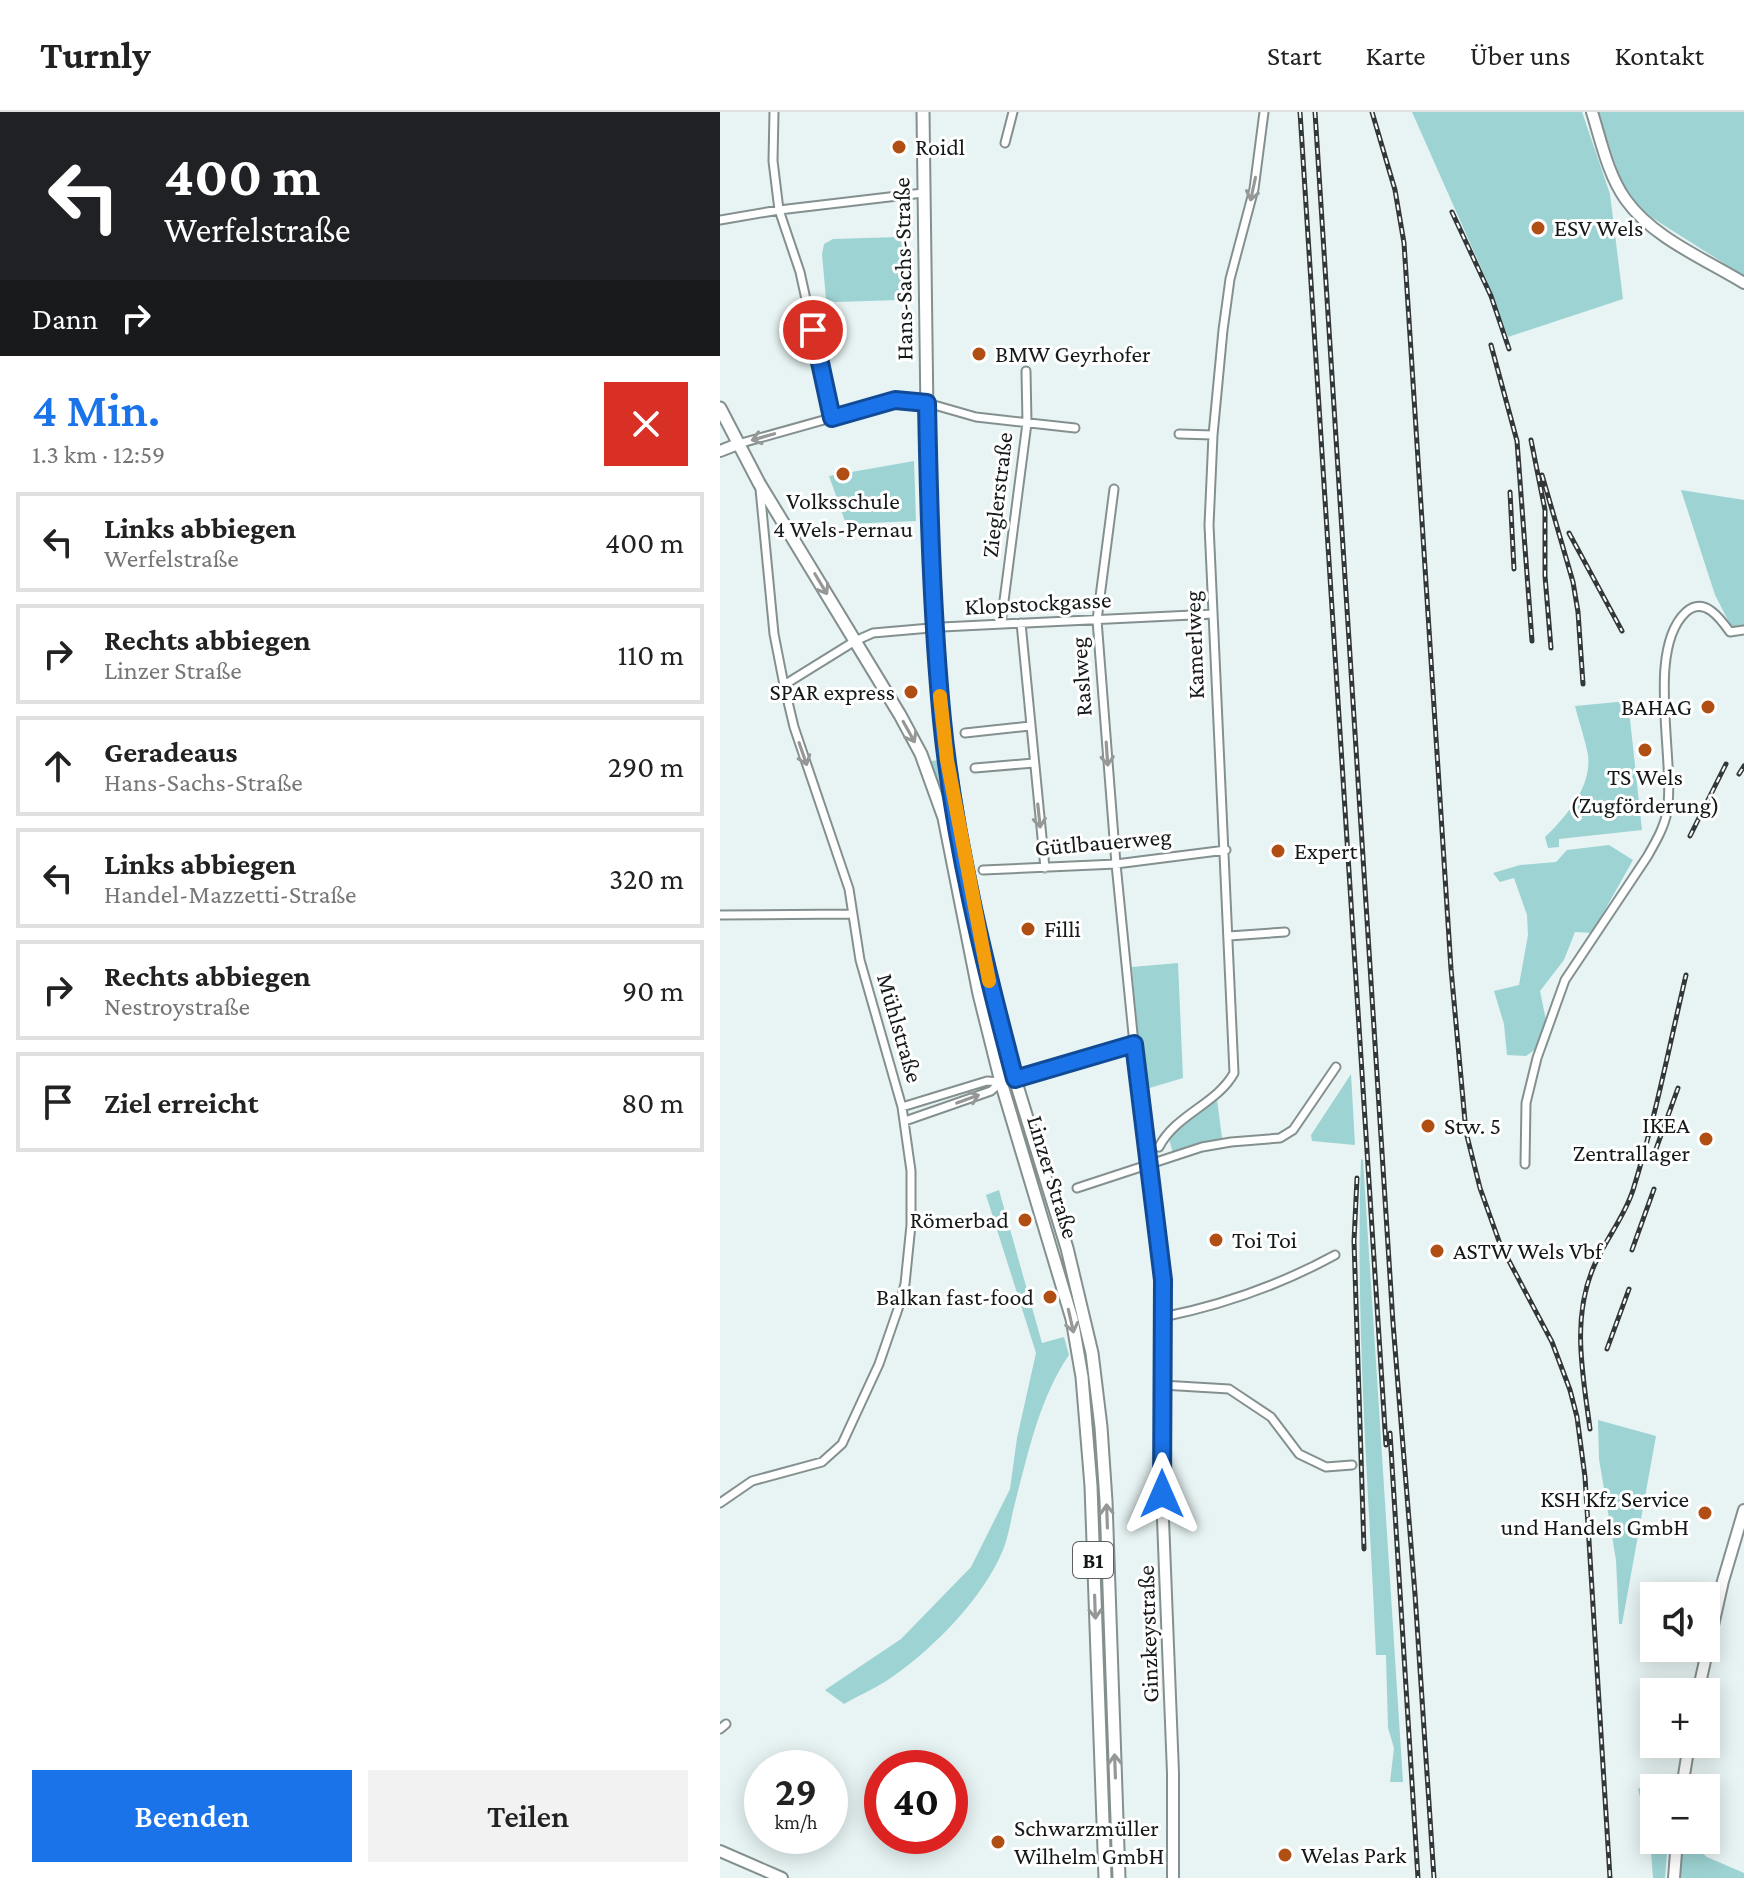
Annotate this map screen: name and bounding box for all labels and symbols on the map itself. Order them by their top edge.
place label: Roidl [915,133,965,160]
marker: Roidl [890,138,908,156]
one-way arrow [1245,176,1260,201]
street label: Hans-Sachs-Straße [887,177,918,361]
place label: ESV Wels [1554,214,1644,241]
marker: ESV Wels [1529,219,1547,237]
pin [779,296,847,364]
place label: BMW Geyrhofer [995,340,1151,367]
marker: BMW Geyrhofer [970,345,988,363]
street label: Zieglerstraße [975,430,1018,559]
one-way arrow [750,431,776,446]
marker: Volksschule 4 Wels-Pernau [834,465,852,483]
place label: Volksschule 4 Wels-Pernau [773,487,913,542]
one-way arrow [813,572,829,595]
street label: Klopstockgasse [964,585,1112,620]
street label: Kamerlweg [1178,590,1209,700]
street label: Raslweg [1064,636,1097,718]
place label: SPAR express [770,678,895,705]
marker: SPAR express [902,683,920,701]
place label: BAHAG [1621,693,1692,720]
marker: BAHAG [1699,698,1717,716]
one-way arrow [901,720,917,743]
one-way arrow [1100,740,1115,767]
one-way arrow [797,741,812,766]
marker: TS Wels (Zugförderung) [1636,741,1654,759]
place label: TS Wels (Zugförderung) [1570,763,1720,819]
one-way arrow [1032,802,1047,828]
street label: Gütlbauerweg [1034,822,1173,861]
place label: Expert [1294,837,1359,864]
marker: Expert [1269,842,1287,860]
place label: Filli [1044,915,1081,942]
marker: Filli [1019,920,1037,938]
street label: Mühlstraße [872,970,929,1086]
one-way arrow [955,1091,980,1105]
place label: IKEA Zentrallager [1573,1111,1690,1166]
street label: Linzer Straße [1022,1112,1085,1242]
place label: Stw. 5 [1444,1112,1501,1139]
marker: Stw. 5 [1419,1117,1437,1135]
marker: IKEA Zentrallager [1697,1130,1715,1148]
place label: Römerbad [910,1206,1009,1233]
marker: Römerbad [1016,1211,1034,1229]
place label: Toi Toi [1232,1226,1297,1253]
marker: Toi Toi [1207,1231,1225,1249]
place label: ASTW Wels Vbf [1453,1237,1604,1264]
marker: ASTW Wels Vbf [1428,1242,1446,1260]
place label: Balkan fast-food [876,1283,1034,1310]
marker: Balkan fast-food [1041,1288,1059,1306]
one-way arrow [1065,1307,1080,1333]
position arrow [1120,1452,1204,1536]
place label: KSH Kfz Service und Handels GmbH [1501,1485,1689,1540]
one-way arrow [1099,1503,1114,1530]
marker: KSH Kfz Service und Handels GmbH [1696,1504,1714,1522]
road number: B1 [1073,1542,1113,1578]
street label: Ginzkeystraße [1132,1565,1163,1703]
one-way arrow [1088,1593,1103,1620]
speed limit sign: 40 [864,1750,968,1854]
one-way arrow [1107,1753,1122,1780]
place label: Schwarzmüller Wilhelm GmbH [1014,1814,1164,1869]
marker: Schwarzmüller Wilhelm GmbH [989,1833,1007,1851]
place label: Welas Park [1301,1841,1407,1868]
marker: Welas Park [1276,1846,1294,1864]

